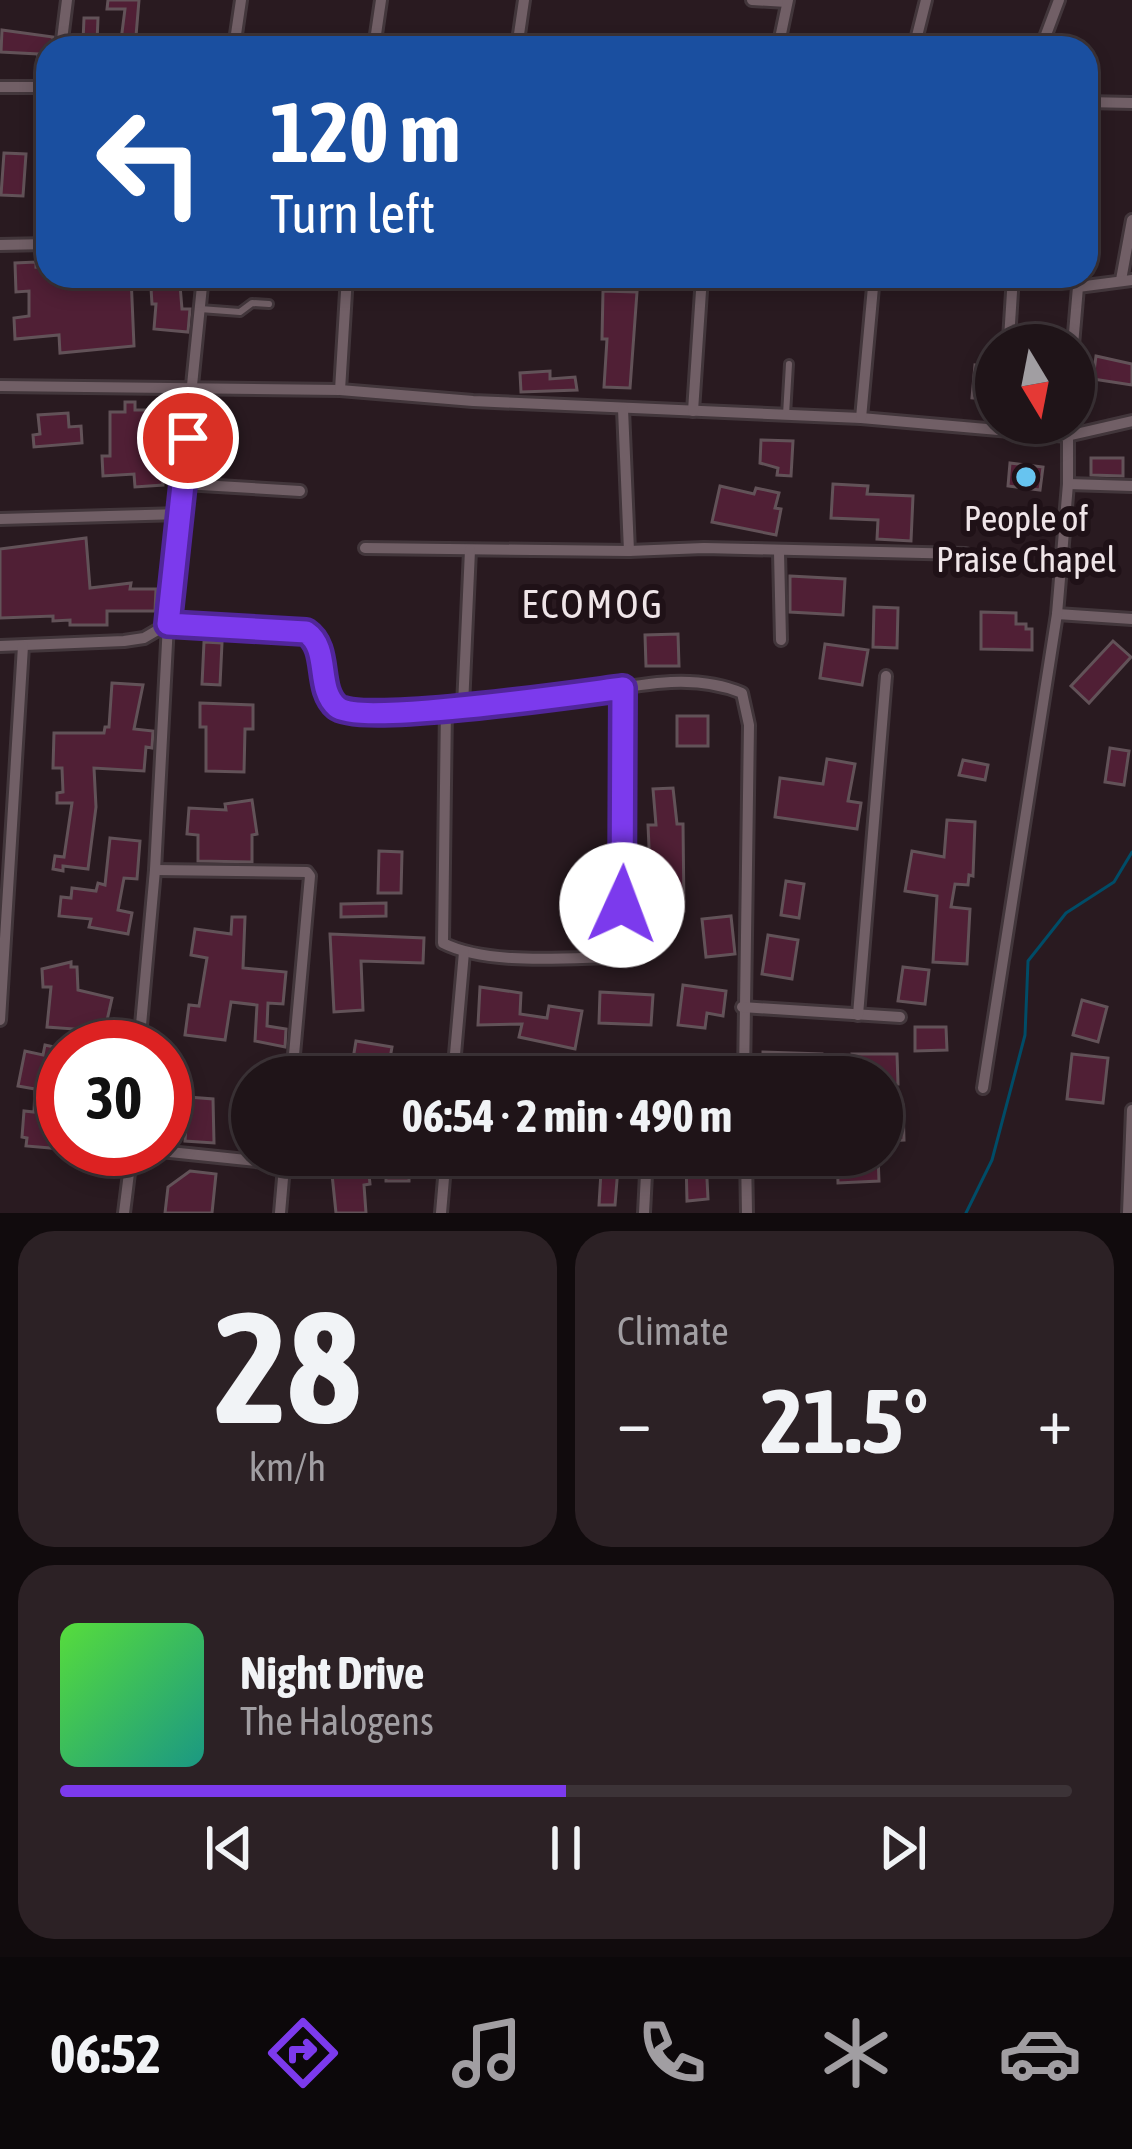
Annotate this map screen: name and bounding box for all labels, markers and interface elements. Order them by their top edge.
icon: left [72,84,228,240]
text: 120 m [270,84,460,180]
text: Turn left [270,183,435,244]
north arrow [975,324,1095,444]
map controls [975,324,1095,444]
pin [137,387,239,489]
icon: arrive [155,405,221,471]
marker: People of Praise Chapel [1013,464,1039,490]
place label: People of Praise Chapel [936,497,1116,580]
district label: ECOMOG [521,582,665,626]
position arrow [559,842,685,968]
speed limit sign: 30 [36,1020,192,1176]
text: 06:54 · 2 min · 490 m [402,1090,732,1142]
text: 28 [214,1277,361,1456]
text: Climate [617,1309,729,1353]
text: 21.5° [761,1369,928,1472]
text: − [617,1382,651,1458]
text: + [1038,1382,1072,1458]
text: km/h [249,1445,326,1489]
text: Night Drive [240,1647,425,1699]
text: The Halogens [240,1699,434,1743]
icon: previous [196,1815,262,1881]
icon: pause [533,1815,599,1881]
icon: next [870,1815,936,1881]
icon: directions [261,2011,345,2095]
icon: music [445,2011,529,2095]
icon: phone [630,2011,714,2095]
icon: climate [814,2011,898,2095]
icon: car [998,2011,1082,2095]
text: 06:52 [50,2023,161,2084]

